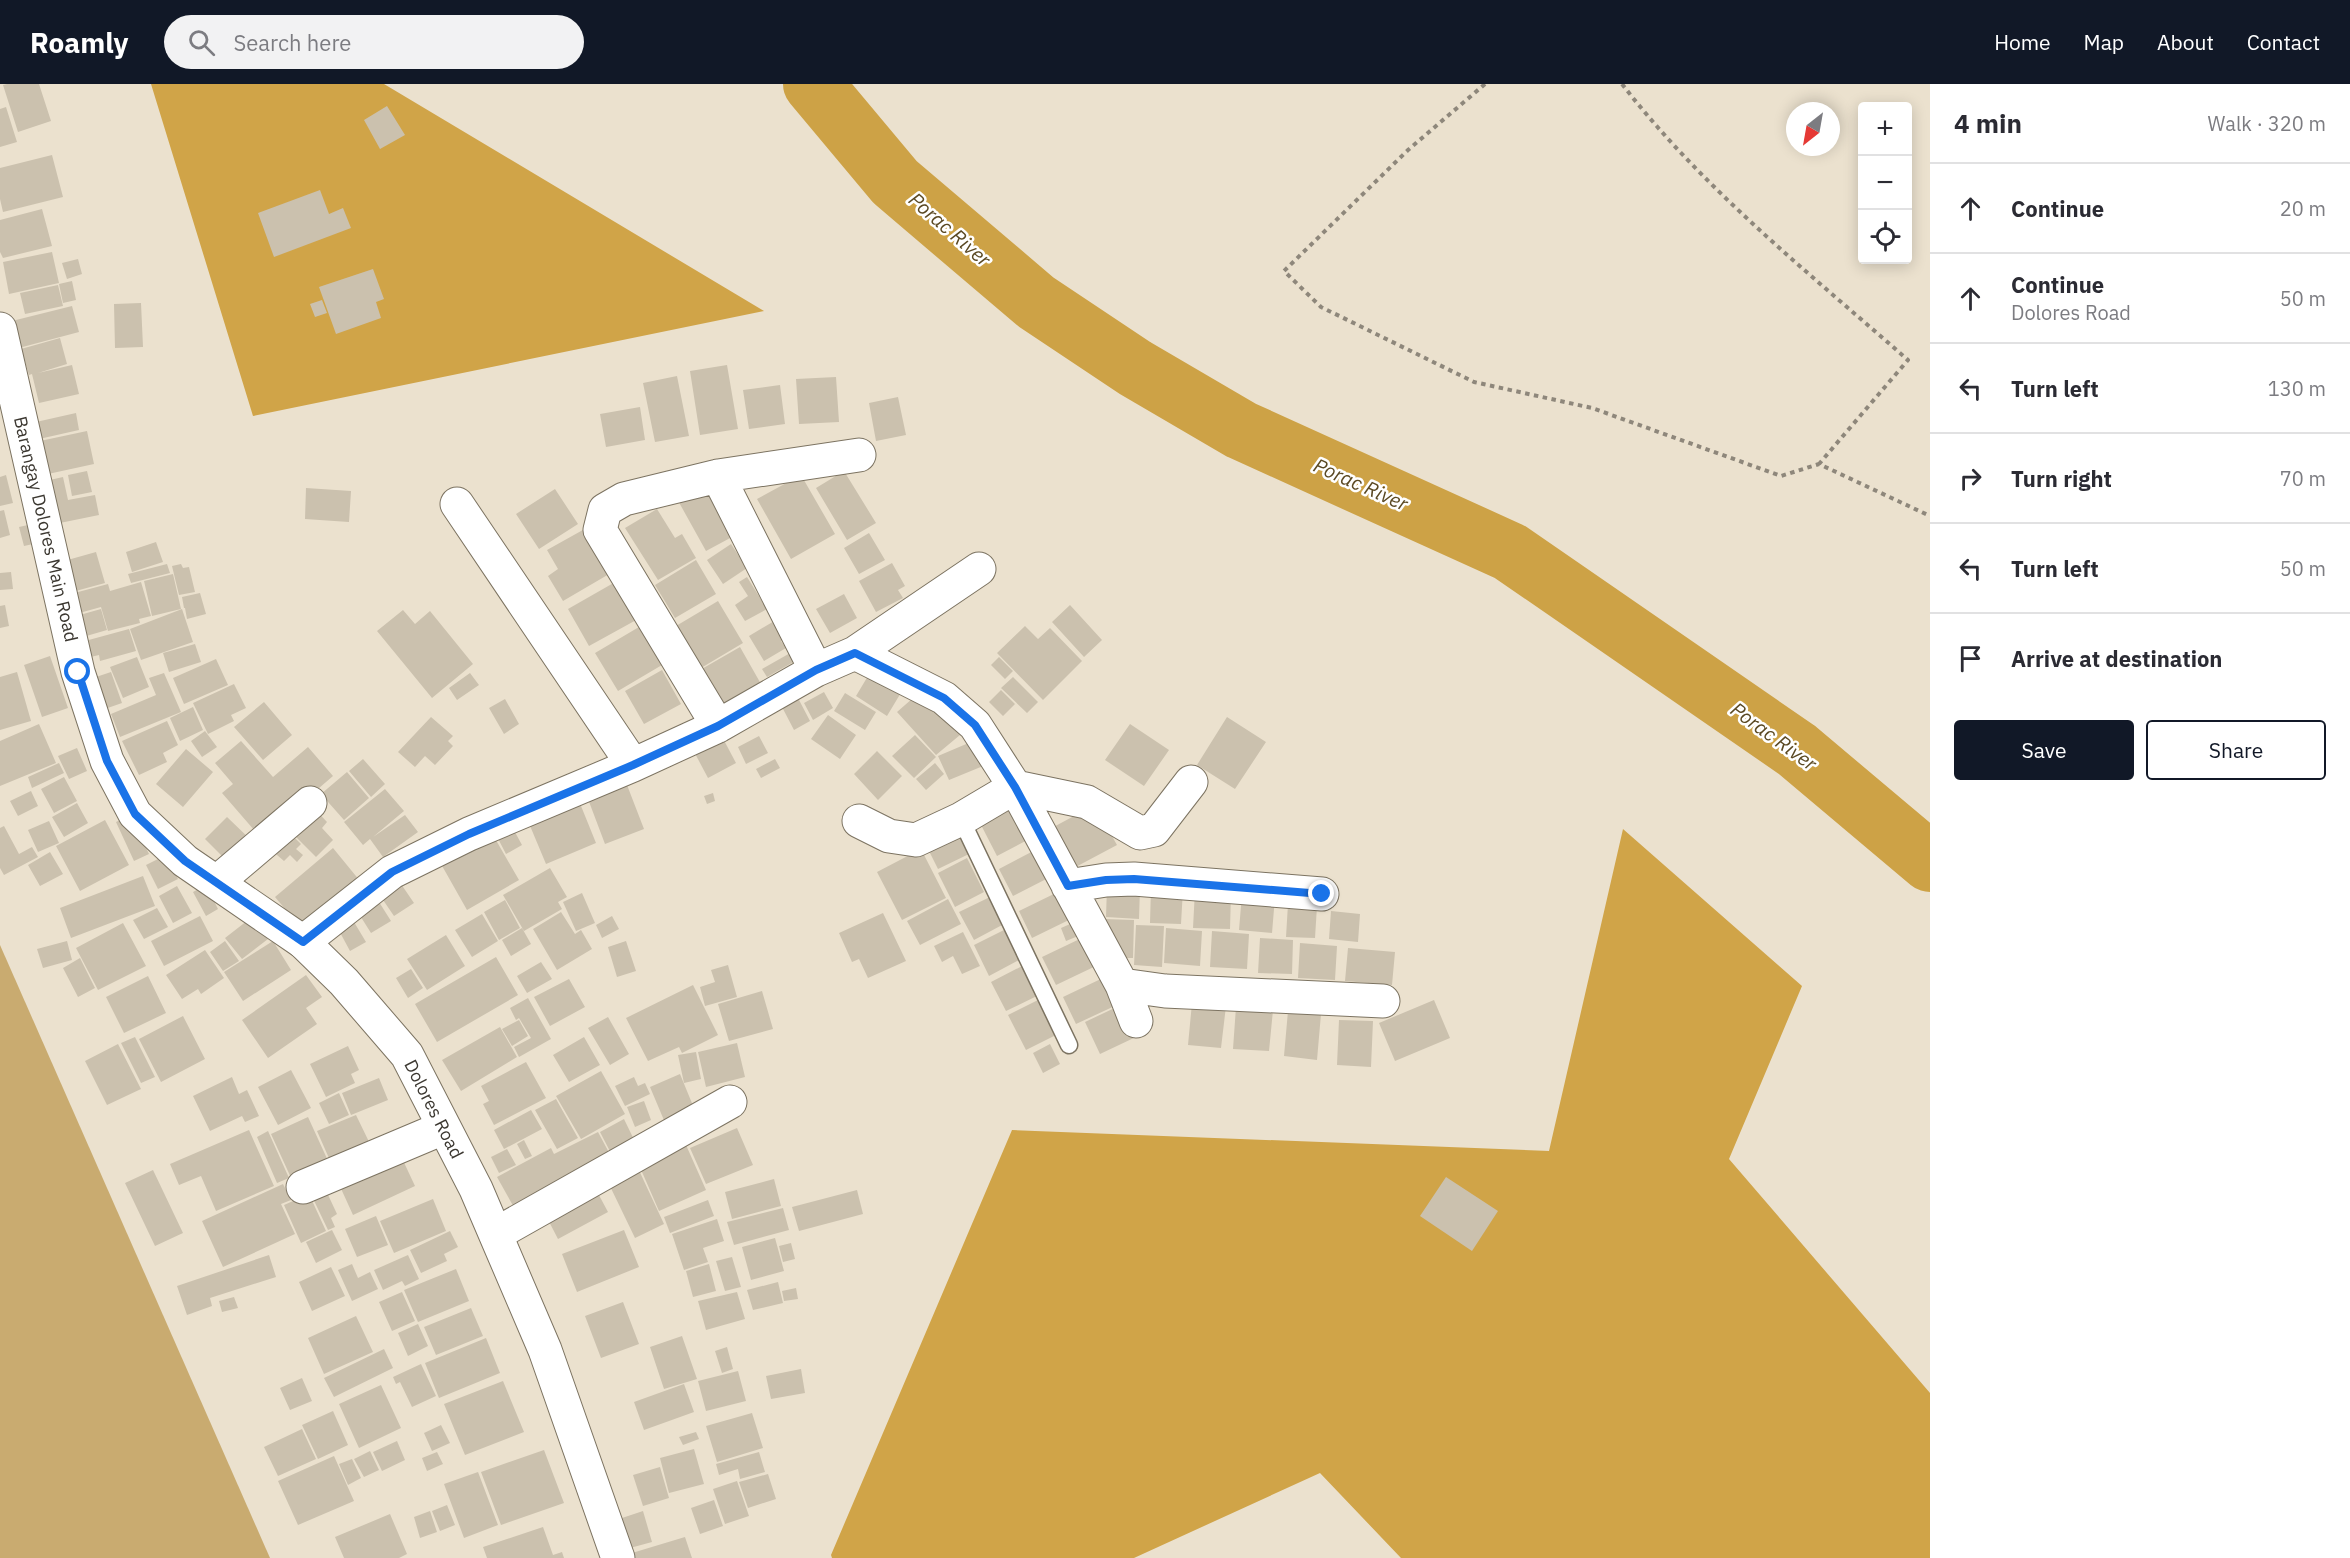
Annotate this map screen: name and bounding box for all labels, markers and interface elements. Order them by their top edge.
search box [164,15,584,69]
text: Roamly [30,24,128,61]
icon: search [185,26,218,59]
text: Search here [233,28,351,57]
text: Home [1994,28,2051,56]
text: Map [2084,28,2124,56]
text: About [2157,28,2214,56]
text: Contact [2247,28,2320,56]
north arrow [1786,102,1840,156]
map controls [1858,102,1912,264]
button: + [1858,102,1912,156]
text: 4 min [1954,106,2022,140]
text: Walk · 320 m [2208,110,2326,137]
button: − [1858,156,1912,210]
water label: Porac River [903,186,997,273]
icon: ahead [1954,192,1987,225]
text: Continue [2011,194,2104,223]
text: 20 m [2280,195,2326,222]
button: locate [1858,210,1912,264]
text: Continue [2011,270,2104,299]
icon: ahead [1954,282,1987,315]
text: 50 m [2280,285,2326,312]
text: Dolores Road [2011,299,2131,326]
icon: left [1954,372,1987,405]
text: Turn left [2011,374,2099,403]
text: 130 m [2268,375,2326,402]
street label: Barangay Dolores Main Road [9,414,83,644]
water label: Porac River [1310,451,1413,517]
icon: right [1954,462,1987,495]
text: Turn right [2011,464,2112,493]
text: 70 m [2280,465,2326,492]
icon: left [1954,552,1987,585]
text: Turn left [2011,554,2099,583]
text: 50 m [2280,555,2326,582]
icon: arrive [1954,642,1987,675]
text: Arrive at destination [2011,644,2222,673]
route start [64,658,90,684]
water label: Porac River [1725,696,1823,777]
button: Save [1954,720,2134,780]
button: Share [2146,720,2326,780]
route end [1308,880,1334,906]
street label: Dolores Road [399,1056,469,1162]

